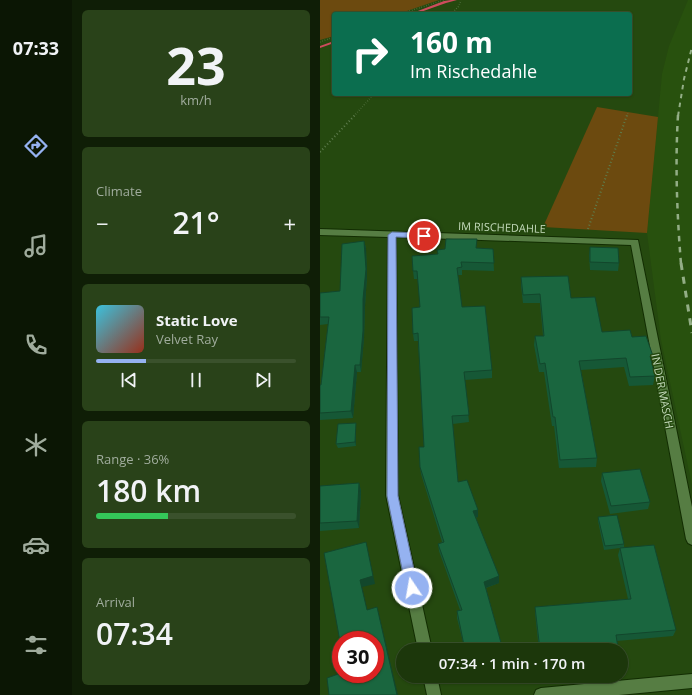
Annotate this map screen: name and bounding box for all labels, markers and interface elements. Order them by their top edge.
text: 160 m [410,23,493,61]
icon: right [344,28,396,80]
text: 23 [166,29,226,100]
text: 07:33 [13,36,59,60]
text: Im Rischedahle [410,59,537,83]
text: km/h [180,91,212,109]
icon: directions [22,132,50,160]
text: Climate [96,182,142,200]
text: 21° [172,202,220,243]
text: − [96,208,109,238]
text: + [283,208,296,238]
street label: IM RISCHEDAHLE [458,218,546,236]
pin [407,219,441,253]
icon: arrive [413,225,435,247]
icon: music [22,232,50,260]
text: Static Love [156,310,238,330]
text: Velvet Ray [156,330,218,348]
icon: phone [22,331,50,359]
street label: IN DER MASCH [648,352,678,430]
icon: previous [118,369,140,391]
icon: pause [185,369,207,391]
icon: next [252,369,274,391]
icon: climate [22,431,50,459]
text: Range · 36% [96,450,169,468]
text: 180 km [96,470,201,511]
icon: car [22,531,50,559]
position arrow [391,567,433,609]
text: Arrival [96,593,135,611]
text: 07:34 [96,613,173,654]
icon: filters [22,631,50,659]
speed limit sign: 30 [332,631,384,683]
text: 07:34 · 1 min · 170 m [439,653,585,673]

